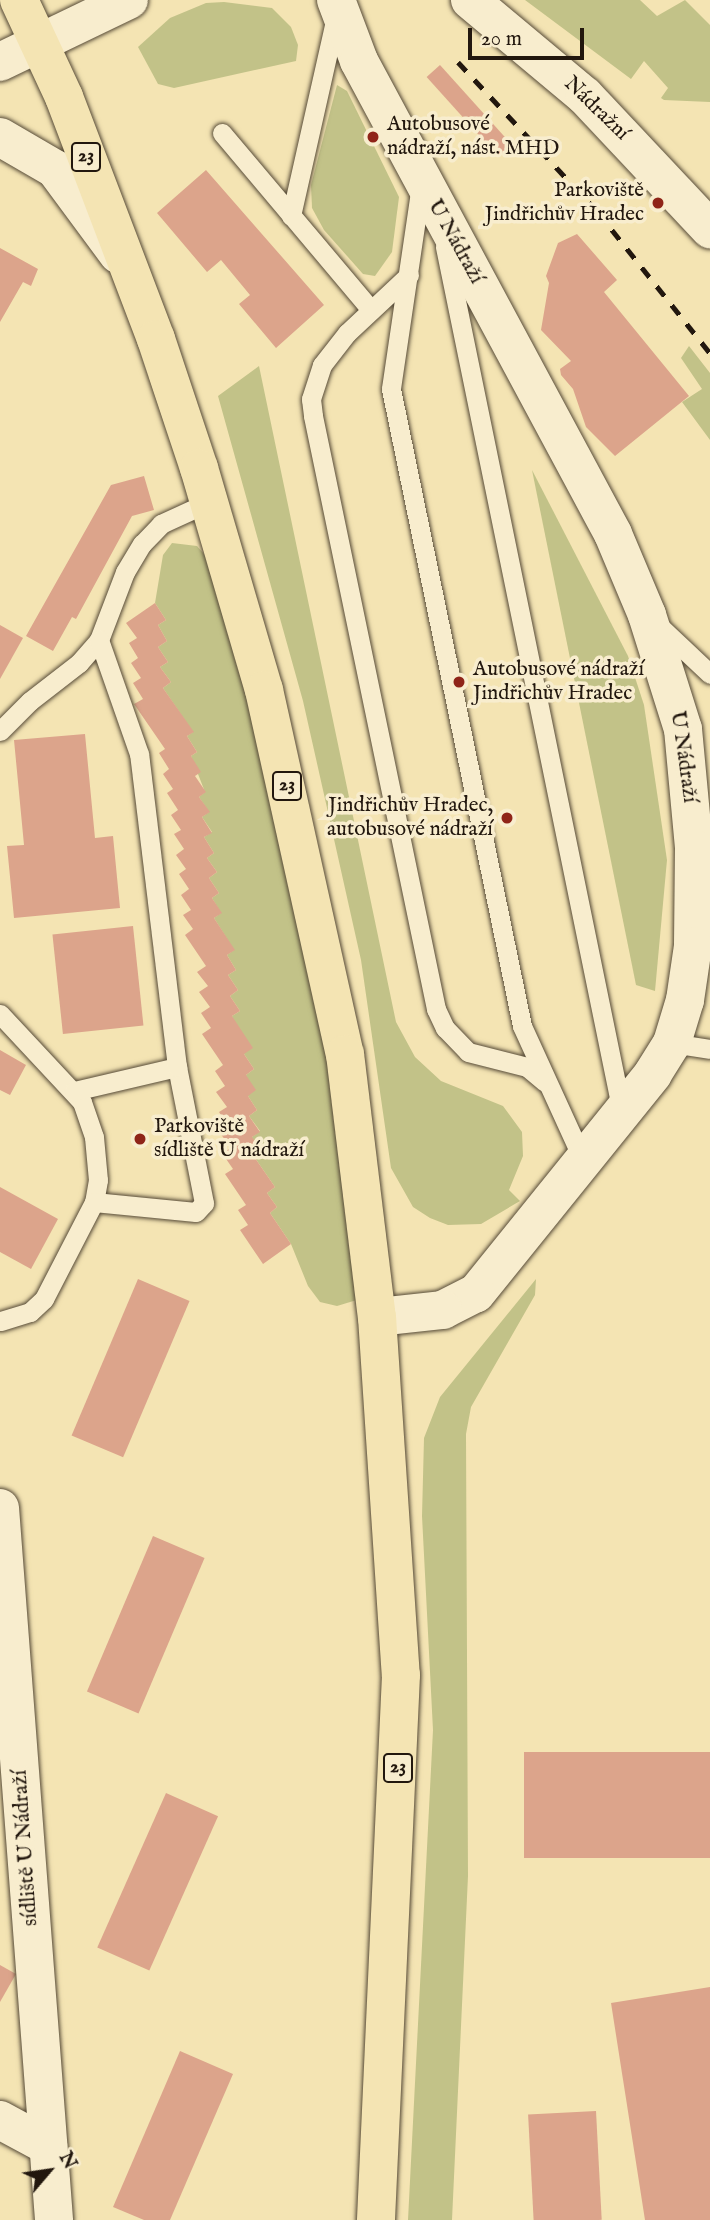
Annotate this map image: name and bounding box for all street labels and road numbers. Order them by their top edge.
street label: Nádražní [558,72,634,146]
road number: 23 [70,141,102,172]
street label: U Nádraží [422,196,488,288]
street label: U Nádraží [664,710,702,804]
road number: 23 [271,771,303,802]
road number: 23 [382,1752,414,1784]
street label: sídliště U Nádraží [8,1769,44,1927]

